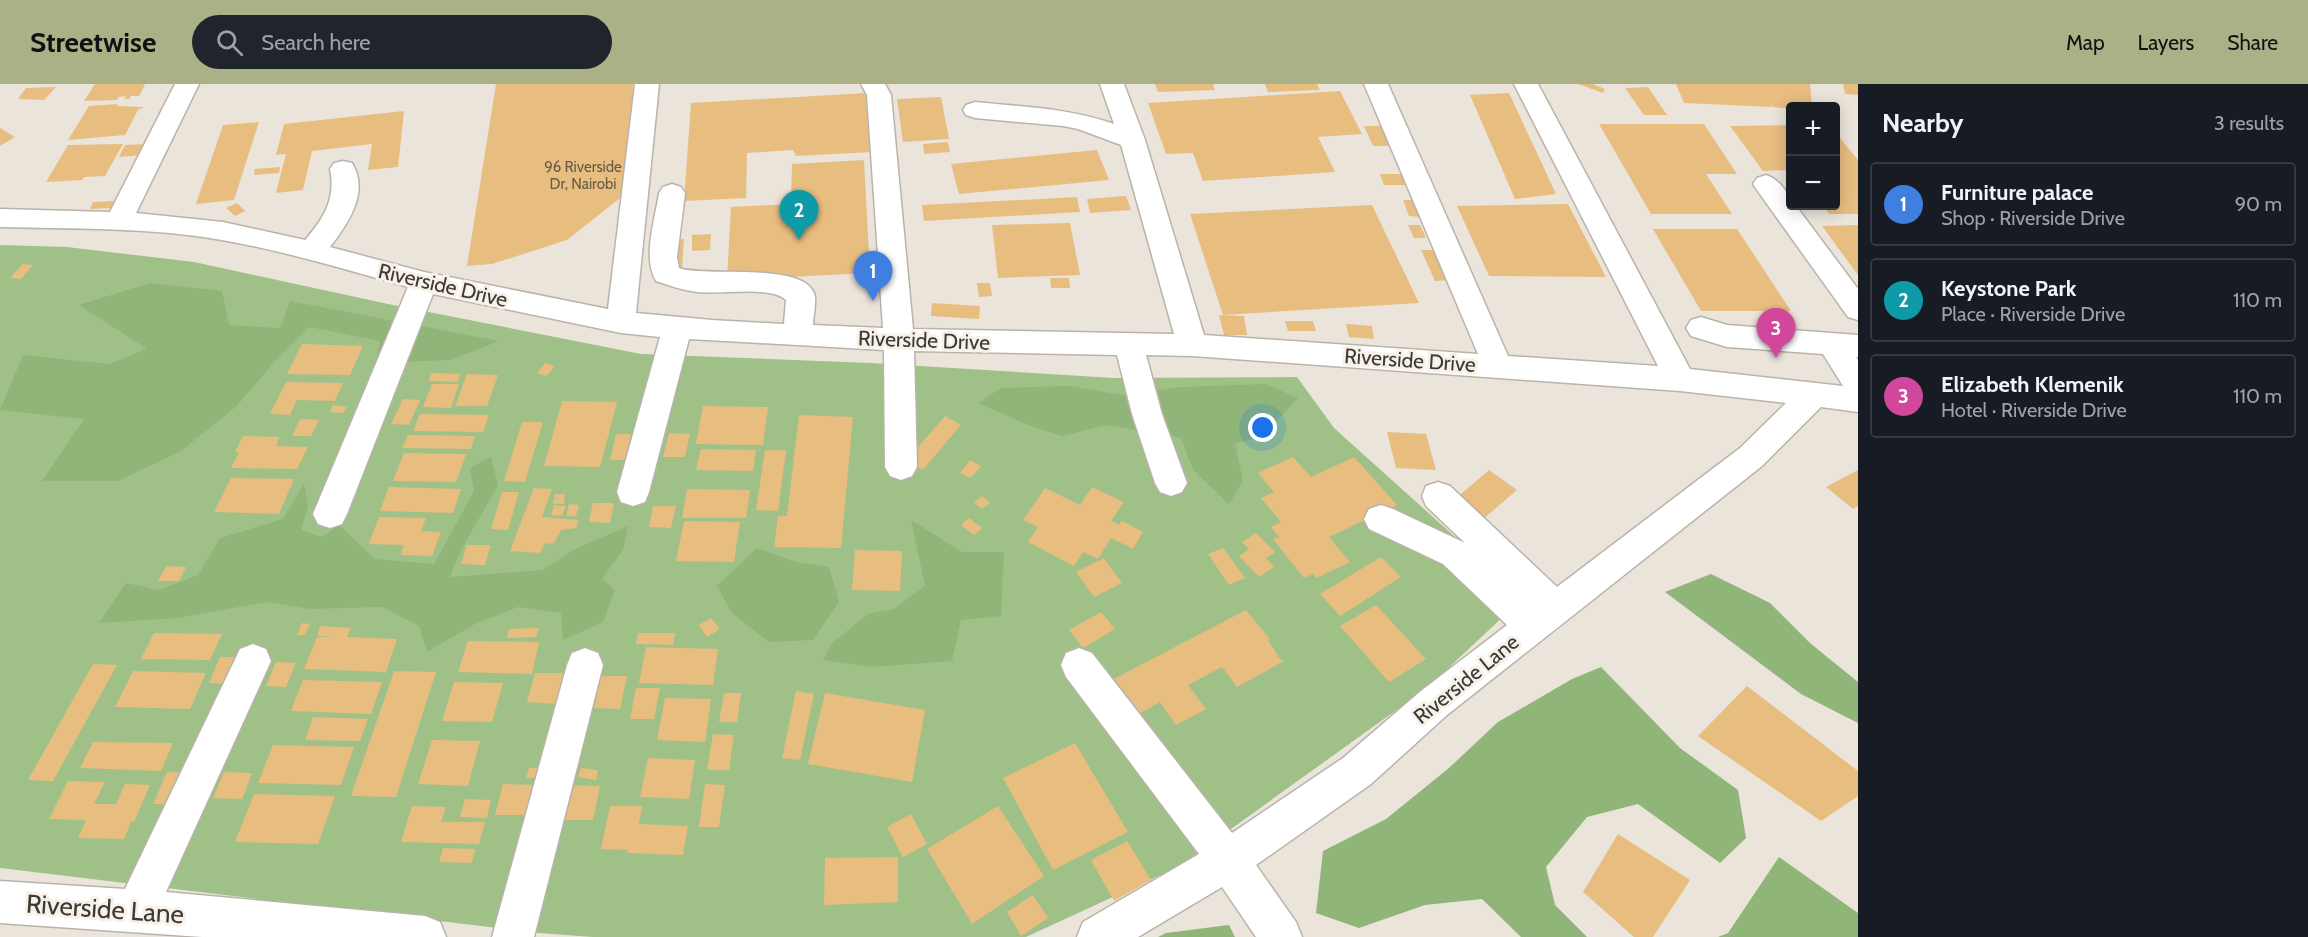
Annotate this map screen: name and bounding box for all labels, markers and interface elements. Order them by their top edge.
search box [192,15,612,69]
text: Streetwise [30,25,156,59]
icon: search [213,26,246,59]
text: Search here [261,29,371,56]
text: Map [2066,30,2105,55]
text: Layers [2138,30,2194,55]
text: Share [2227,30,2278,55]
map controls [1786,102,1840,210]
button: + [1786,102,1840,156]
text: Nearby [1882,107,1963,139]
text: 3 results [2214,111,2284,135]
button: − [1786,156,1840,210]
house number: 96 Riverside Dr, Nairobi [544,158,622,193]
text: Furniture palace [1941,179,2093,206]
pin: 2 [780,190,818,240]
text: 1 [1900,192,1907,216]
text: 90 m [2235,192,2282,216]
text: Shop · Riverside Drive [1941,206,2125,230]
pin: 1 [854,252,892,301]
street label: Riverside Drive [376,258,510,312]
text: Keystone Park [1941,275,2076,302]
text: 2 [1898,288,1909,312]
text: 110 m [2233,288,2282,312]
text: Place · Riverside Drive [1941,302,2125,326]
pin: 3 [1756,308,1796,358]
street label: Riverside Drive [858,325,991,355]
street label: Riverside Drive [1343,343,1477,377]
text: Elizabeth Klemenik [1941,371,2124,398]
text: 3 [1898,384,1909,408]
text: 110 m [2233,384,2282,408]
text: Hotel · Riverside Drive [1941,398,2127,422]
your location [1248,413,1277,442]
street label: Riverside Lane [1408,629,1524,729]
street label: Riverside Lane [25,888,185,930]

